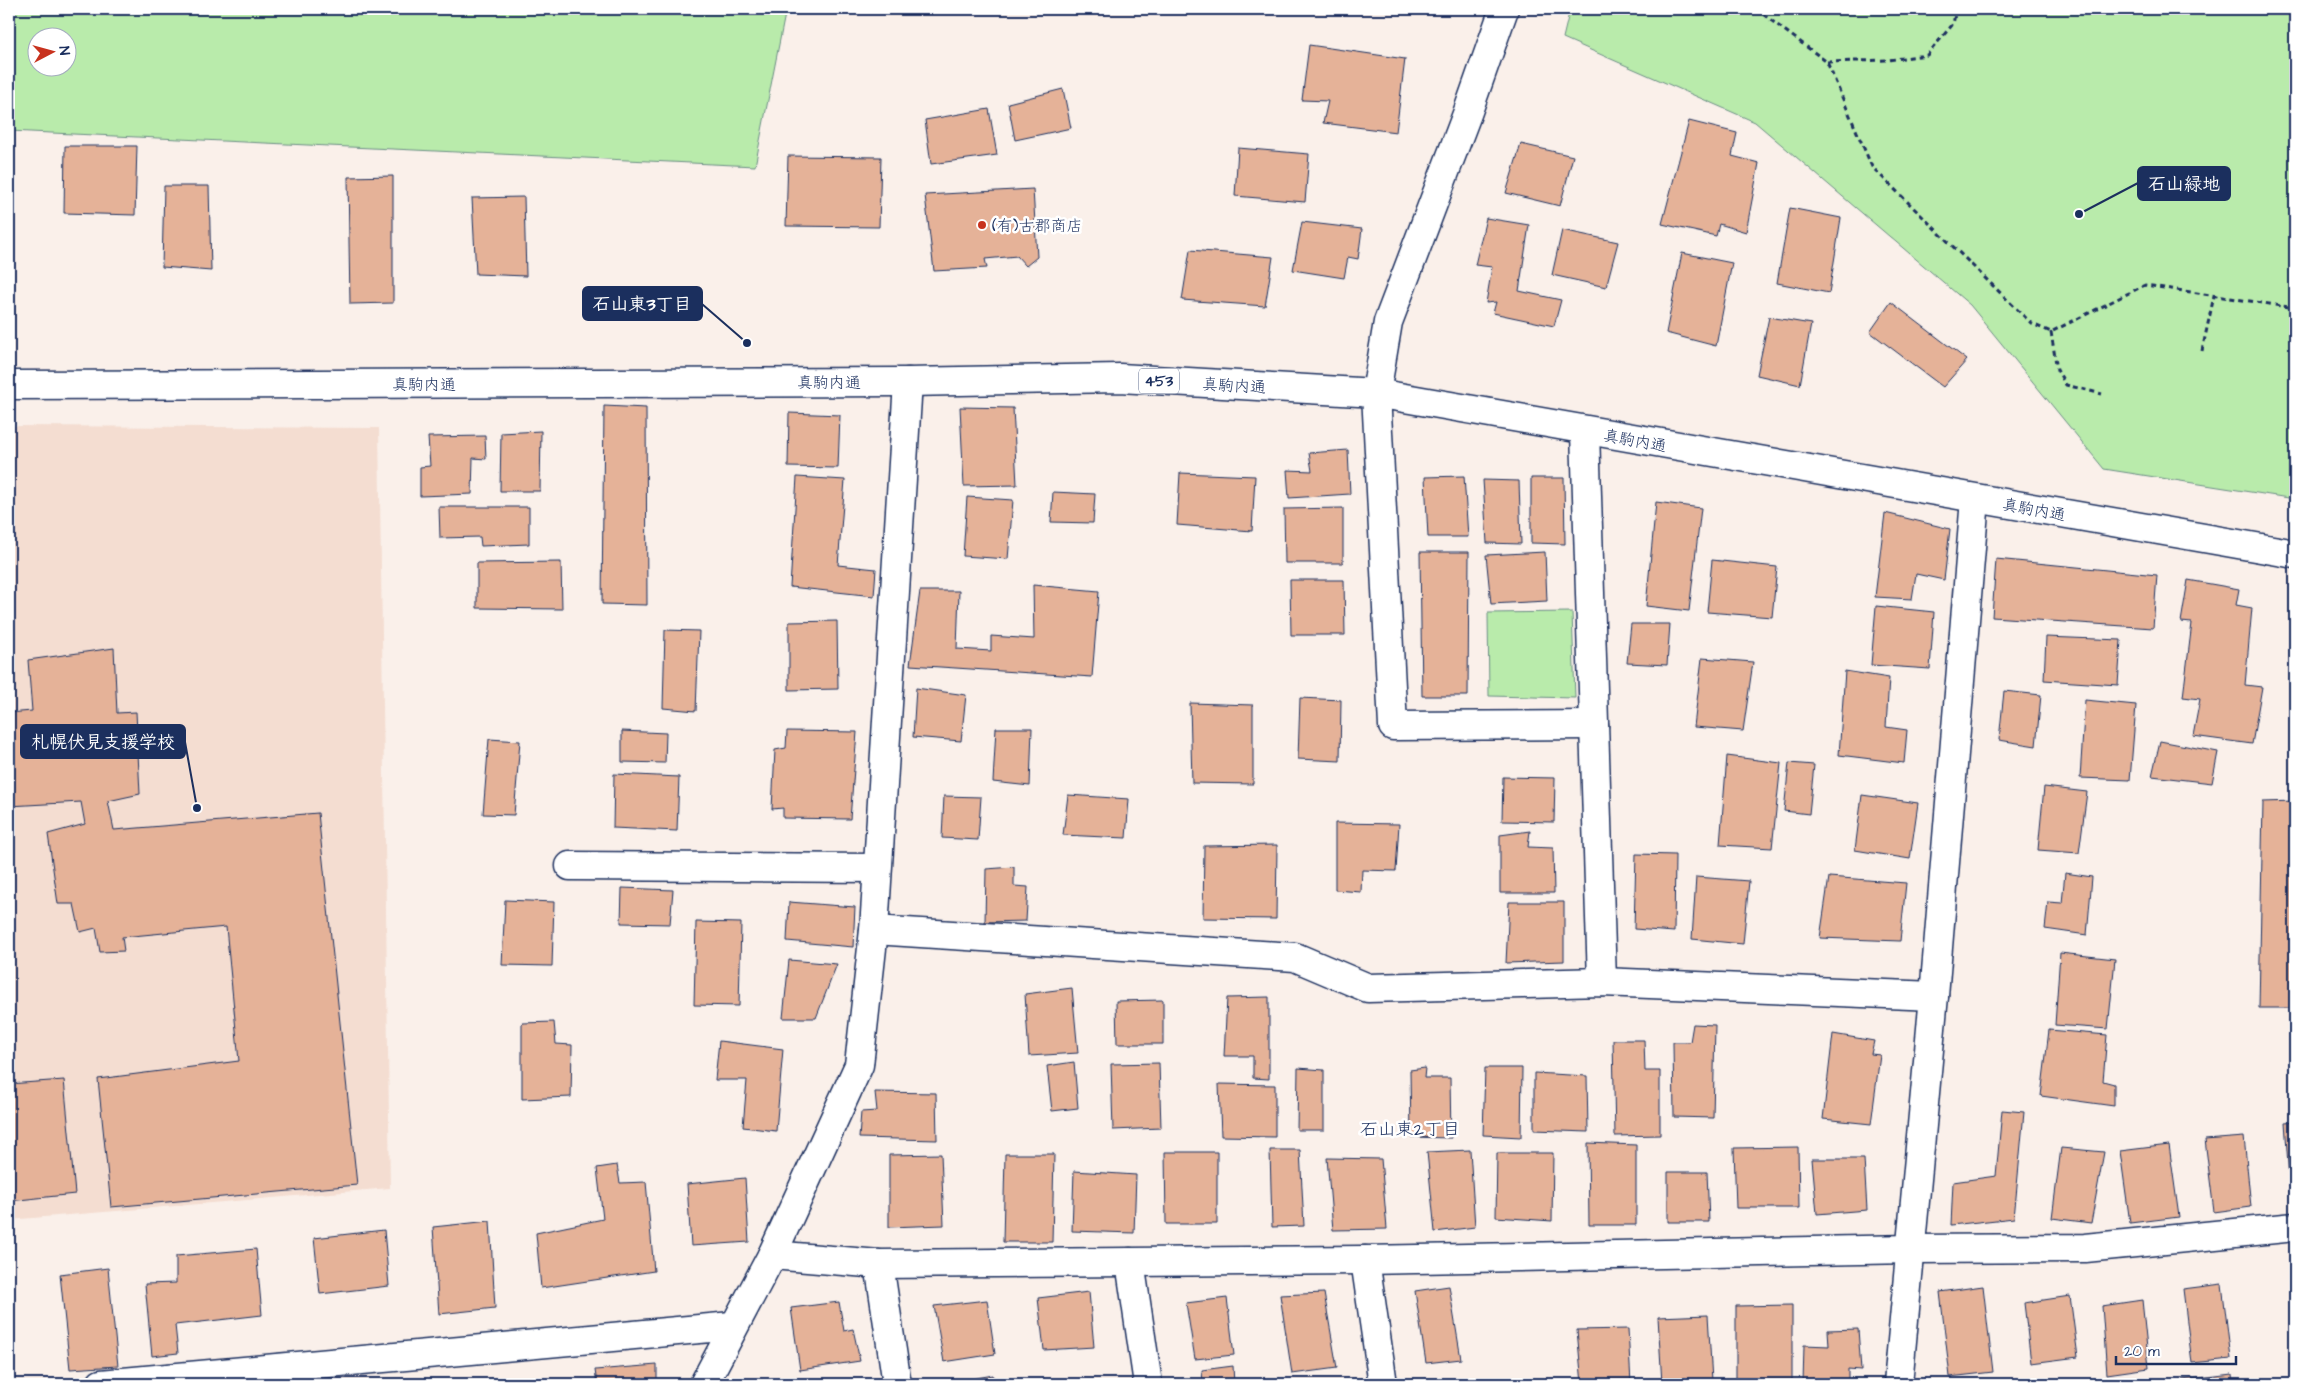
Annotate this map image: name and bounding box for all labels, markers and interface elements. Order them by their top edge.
north arrow [28,28,78,78]
text: N [54,45,74,56]
callout: 石山緑地 [2138,167,2230,200]
text: 石山緑地 [2148,172,2220,197]
place label: (有)古郡商店 [992,215,1082,237]
marker: (有)古郡商店 [976,219,988,231]
callout: 石山東3丁目 [583,287,702,320]
text: 石山東3丁目 [592,292,692,317]
road number: 453 [1139,368,1179,394]
street label: 真駒内通 [797,372,861,394]
street label: 真駒内通 [1201,373,1266,399]
street label: 真駒内通 [392,374,456,396]
street label: 真駒内通 [1601,425,1668,457]
street label: 真駒内通 [2000,494,2067,526]
callout: 札幌伏見支援学校 [21,725,185,758]
text: 札幌伏見支援学校 [31,730,175,755]
district label: 石山東2丁目 [1360,1117,1460,1142]
scale bar [2116,1333,2236,1365]
text: 20 m [2124,1341,2160,1362]

